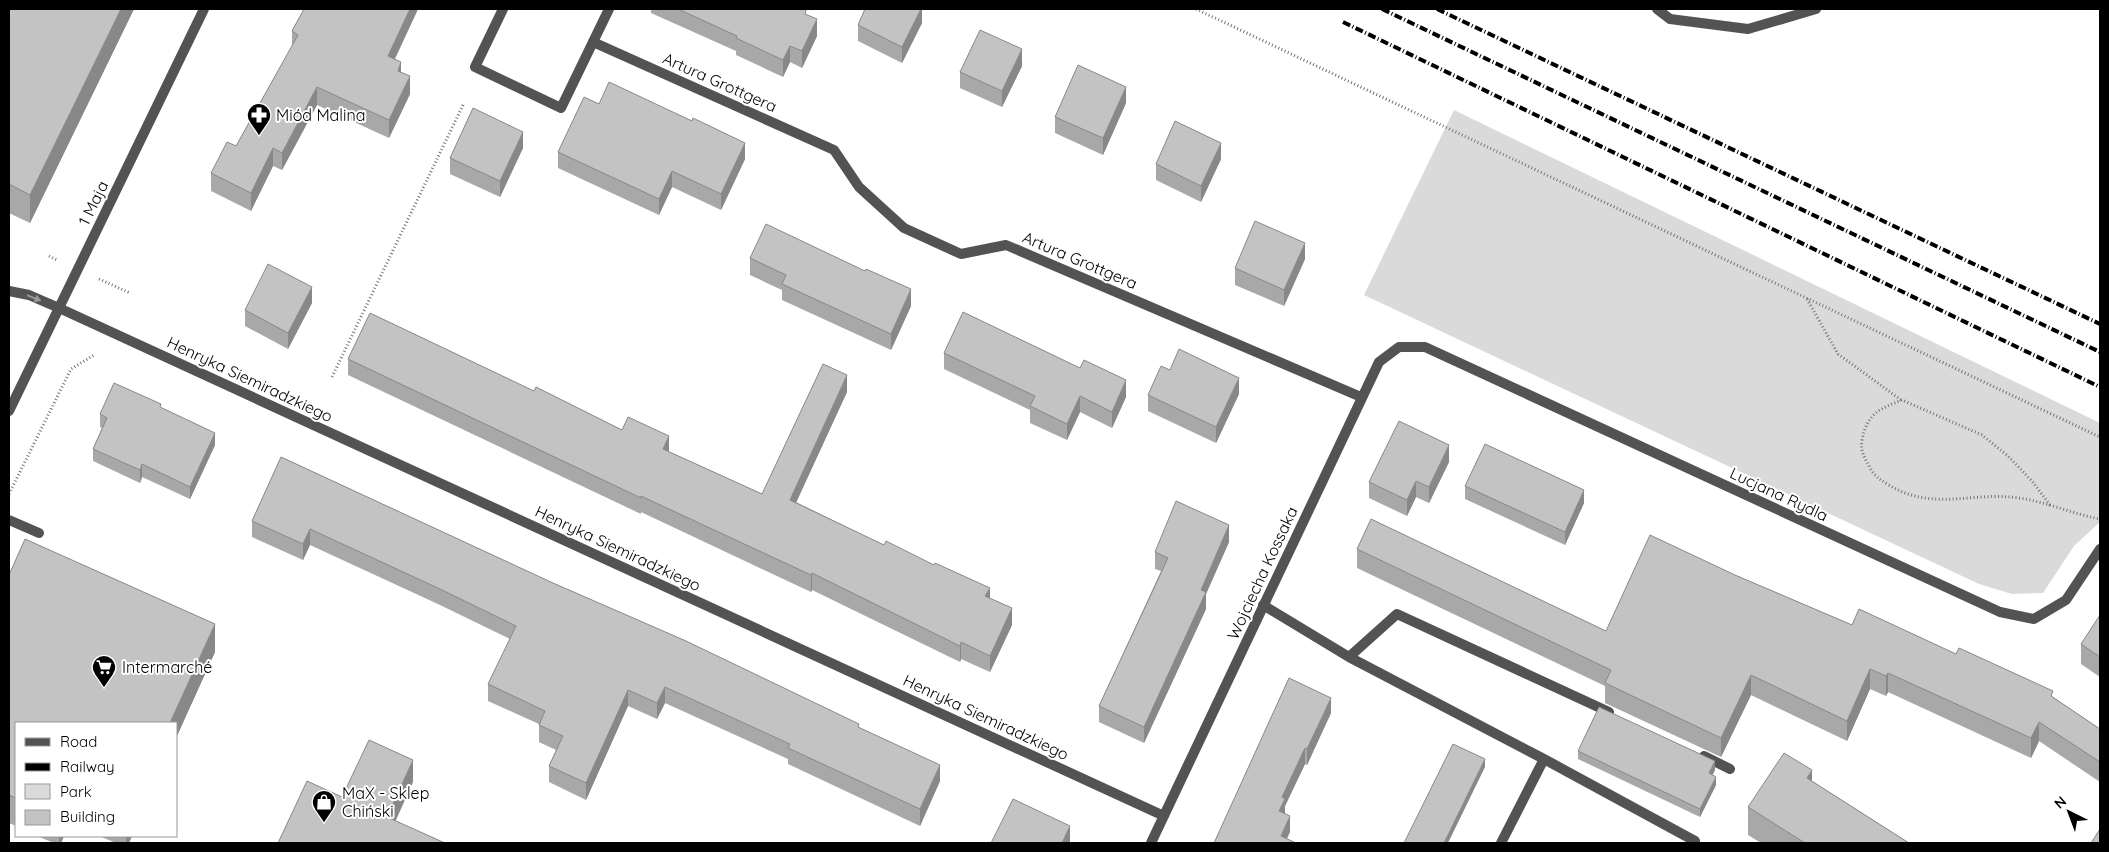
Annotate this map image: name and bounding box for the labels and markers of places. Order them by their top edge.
pharmacy icon: Miód Malina [246,102,272,136]
place label: Miód Malina [276,105,365,125]
supermarket icon: Intermarché [91,654,117,688]
place label: Intermarché [122,657,212,677]
place label: MaX - Sklep Chiński [342,783,429,821]
shop icon: MaX - Sklep Chiński [311,789,337,823]

